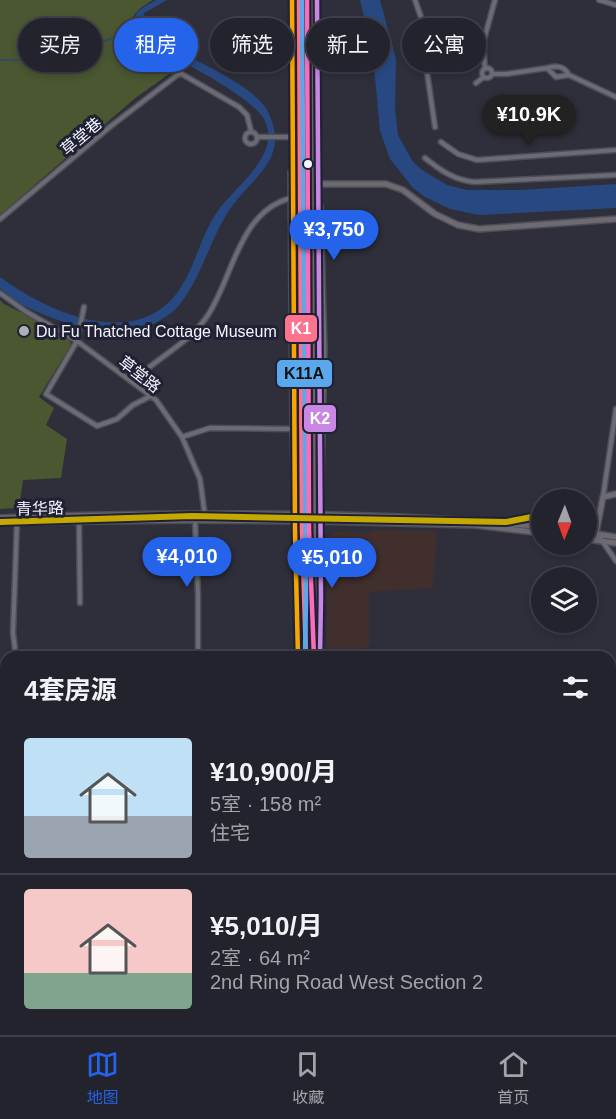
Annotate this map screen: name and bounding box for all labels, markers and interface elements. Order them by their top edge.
chip: 买房 [18,18,102,72]
chip: 租房 [114,18,198,72]
chip: 筛选 [210,18,294,72]
chip: 新上 [306,18,390,72]
chip: 公寓 [402,18,486,72]
pin: ¥10.9K [480,95,578,146]
text: ¥10.9K [497,103,561,125]
street label: 草堂巷 [57,114,105,158]
unlabelled marker [302,158,314,170]
pin: ¥3,750 [285,210,383,261]
text: ¥3,750 [303,218,365,240]
line badge: K1 [284,314,318,343]
text: K1 [291,320,311,337]
place label: Du Fu Thatched Cottage Museum [36,323,277,340]
marker: Du Fu Thatched Cottage Museum [17,324,31,338]
street label: 草堂路 [116,353,164,396]
line badge: K11A [276,359,333,388]
text: K11A [284,365,324,382]
line badge: K2 [303,404,337,433]
text: K2 [310,410,330,427]
north arrow [531,489,597,555]
map controls [531,489,597,633]
street label: 青华路 [16,500,64,517]
pin: ¥4,010 [138,537,236,588]
pin: ¥5,010 [283,538,381,589]
text: ¥4,010 [156,545,218,567]
text: ¥5,010 [301,546,363,568]
button: layers [531,567,597,633]
icon: filters [559,671,592,704]
text: 4套房源 [24,675,116,705]
text: ¥10,900/月 [210,757,337,787]
icon: home [72,762,144,834]
text: 5室 · 158 m² [210,793,321,815]
text: 住宅 [210,822,250,844]
text: ¥5,010/月 [210,911,323,941]
icon: home [72,913,144,985]
text: 2室 · 64 m² [210,947,310,969]
text: 2nd Ring Road West Section 2 [210,971,483,993]
tab: 地图 [86,1048,119,1108]
tab: 收藏 [291,1048,324,1108]
tab: 首页 [497,1048,530,1108]

